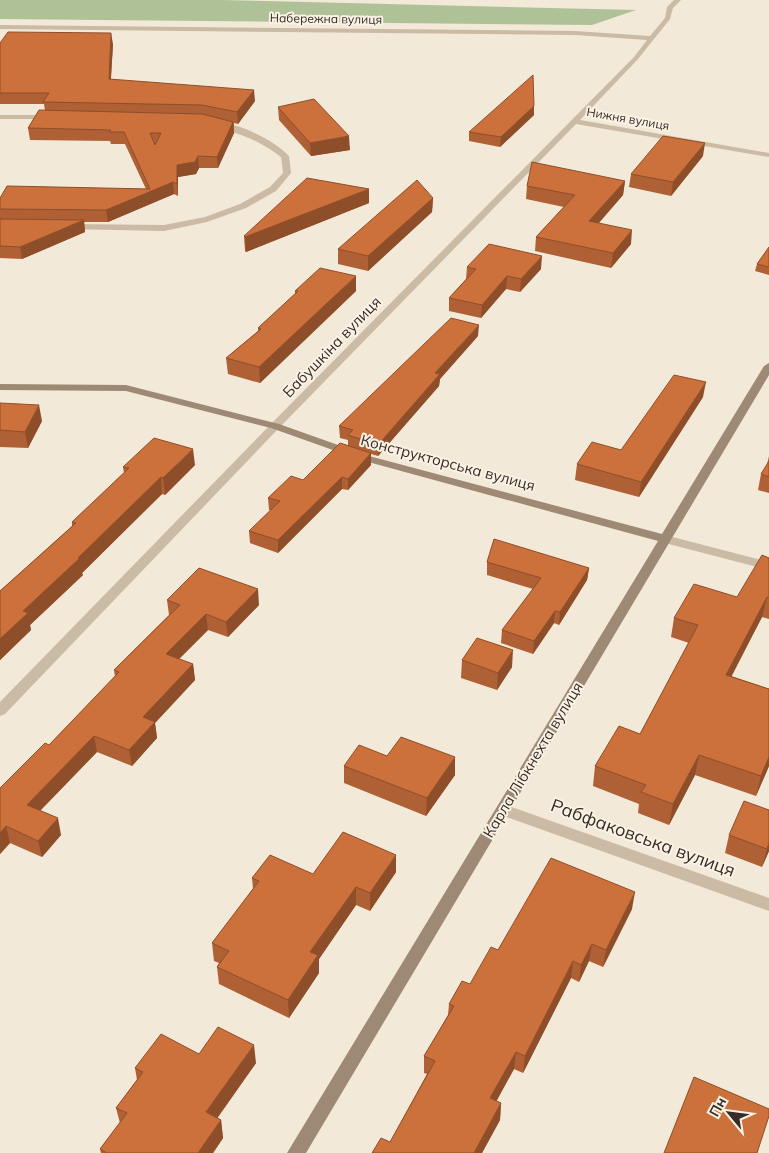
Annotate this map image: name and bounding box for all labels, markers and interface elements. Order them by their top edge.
street label: Набережна вулиця [270,10,382,27]
street label: Нижня вулиця [585,104,671,133]
street label: Бабушкіна вулиця [279,292,385,401]
street label: Конструкторська вулиця [359,430,537,495]
street label: Карла Лібкнехта вулиця [479,678,587,841]
street label: Рабфаковська вулиця [548,793,739,882]
north arrow [704,1088,754,1138]
text: Пн [705,1094,730,1120]

